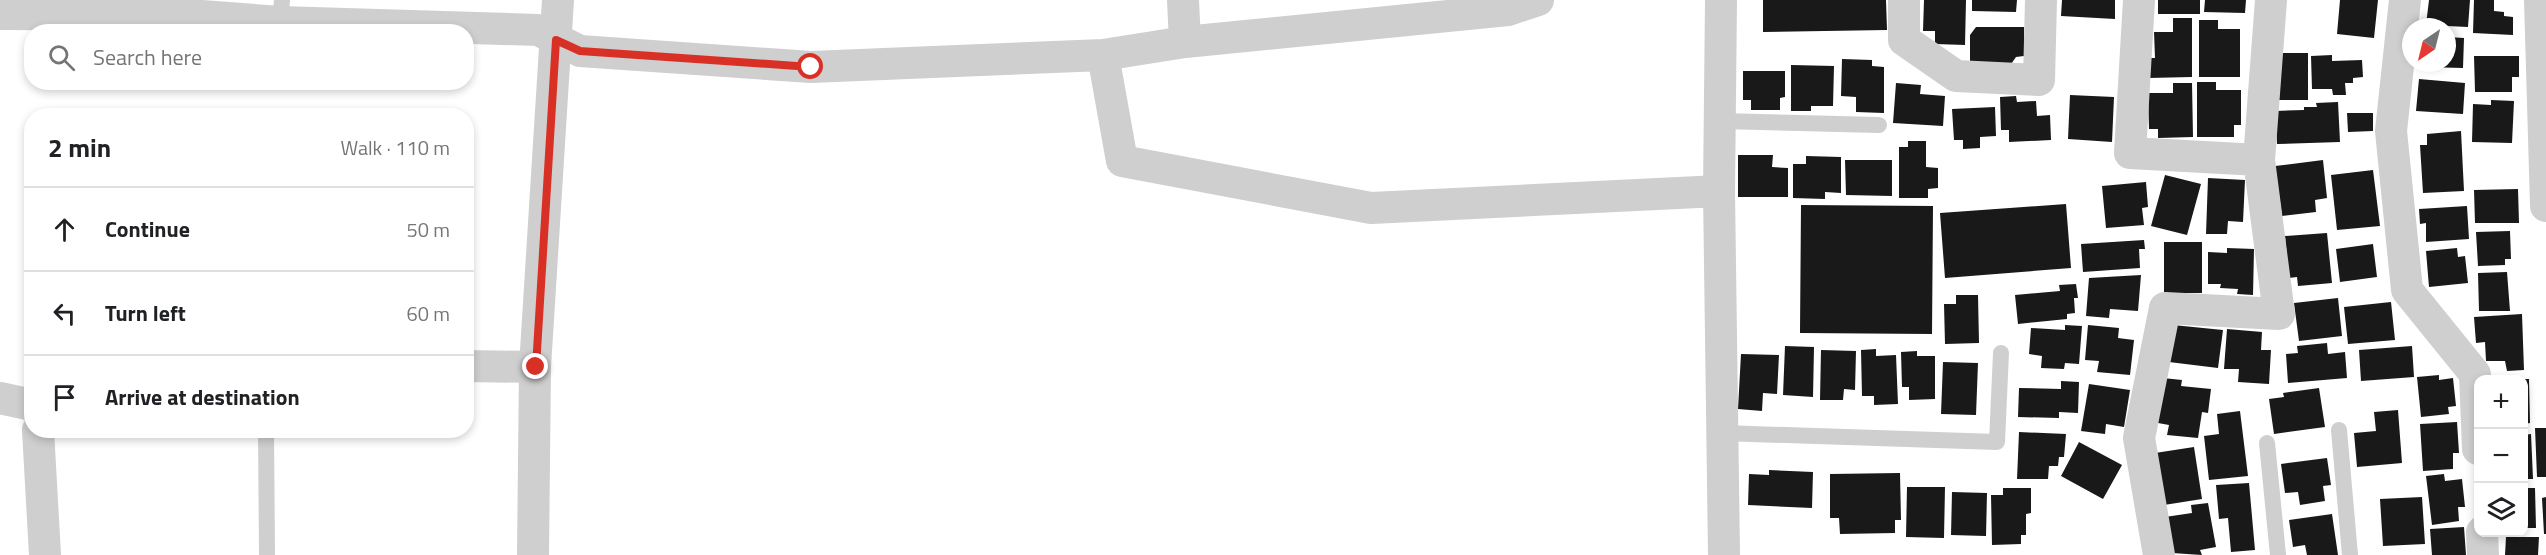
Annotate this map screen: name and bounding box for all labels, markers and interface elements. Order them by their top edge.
north arrow [2402,18,2456,72]
search box [24,24,474,90]
text: Search here [93,40,202,74]
icon: search [45,41,78,74]
route start [797,53,823,79]
text: 2 min [48,128,111,167]
text: Walk · 110 m [341,132,450,163]
text: Continue [105,212,190,246]
icon: ahead [48,213,81,246]
text: 50 m [406,214,450,245]
text: Turn left [105,296,186,330]
icon: left [48,297,81,330]
text: 60 m [406,298,450,329]
route end [522,353,548,379]
map controls [2474,375,2528,537]
button: + [2474,375,2528,429]
text: Arrive at destination [105,380,300,414]
icon: arrive [48,381,81,414]
button: − [2474,429,2528,483]
button: layers [2474,483,2528,537]

